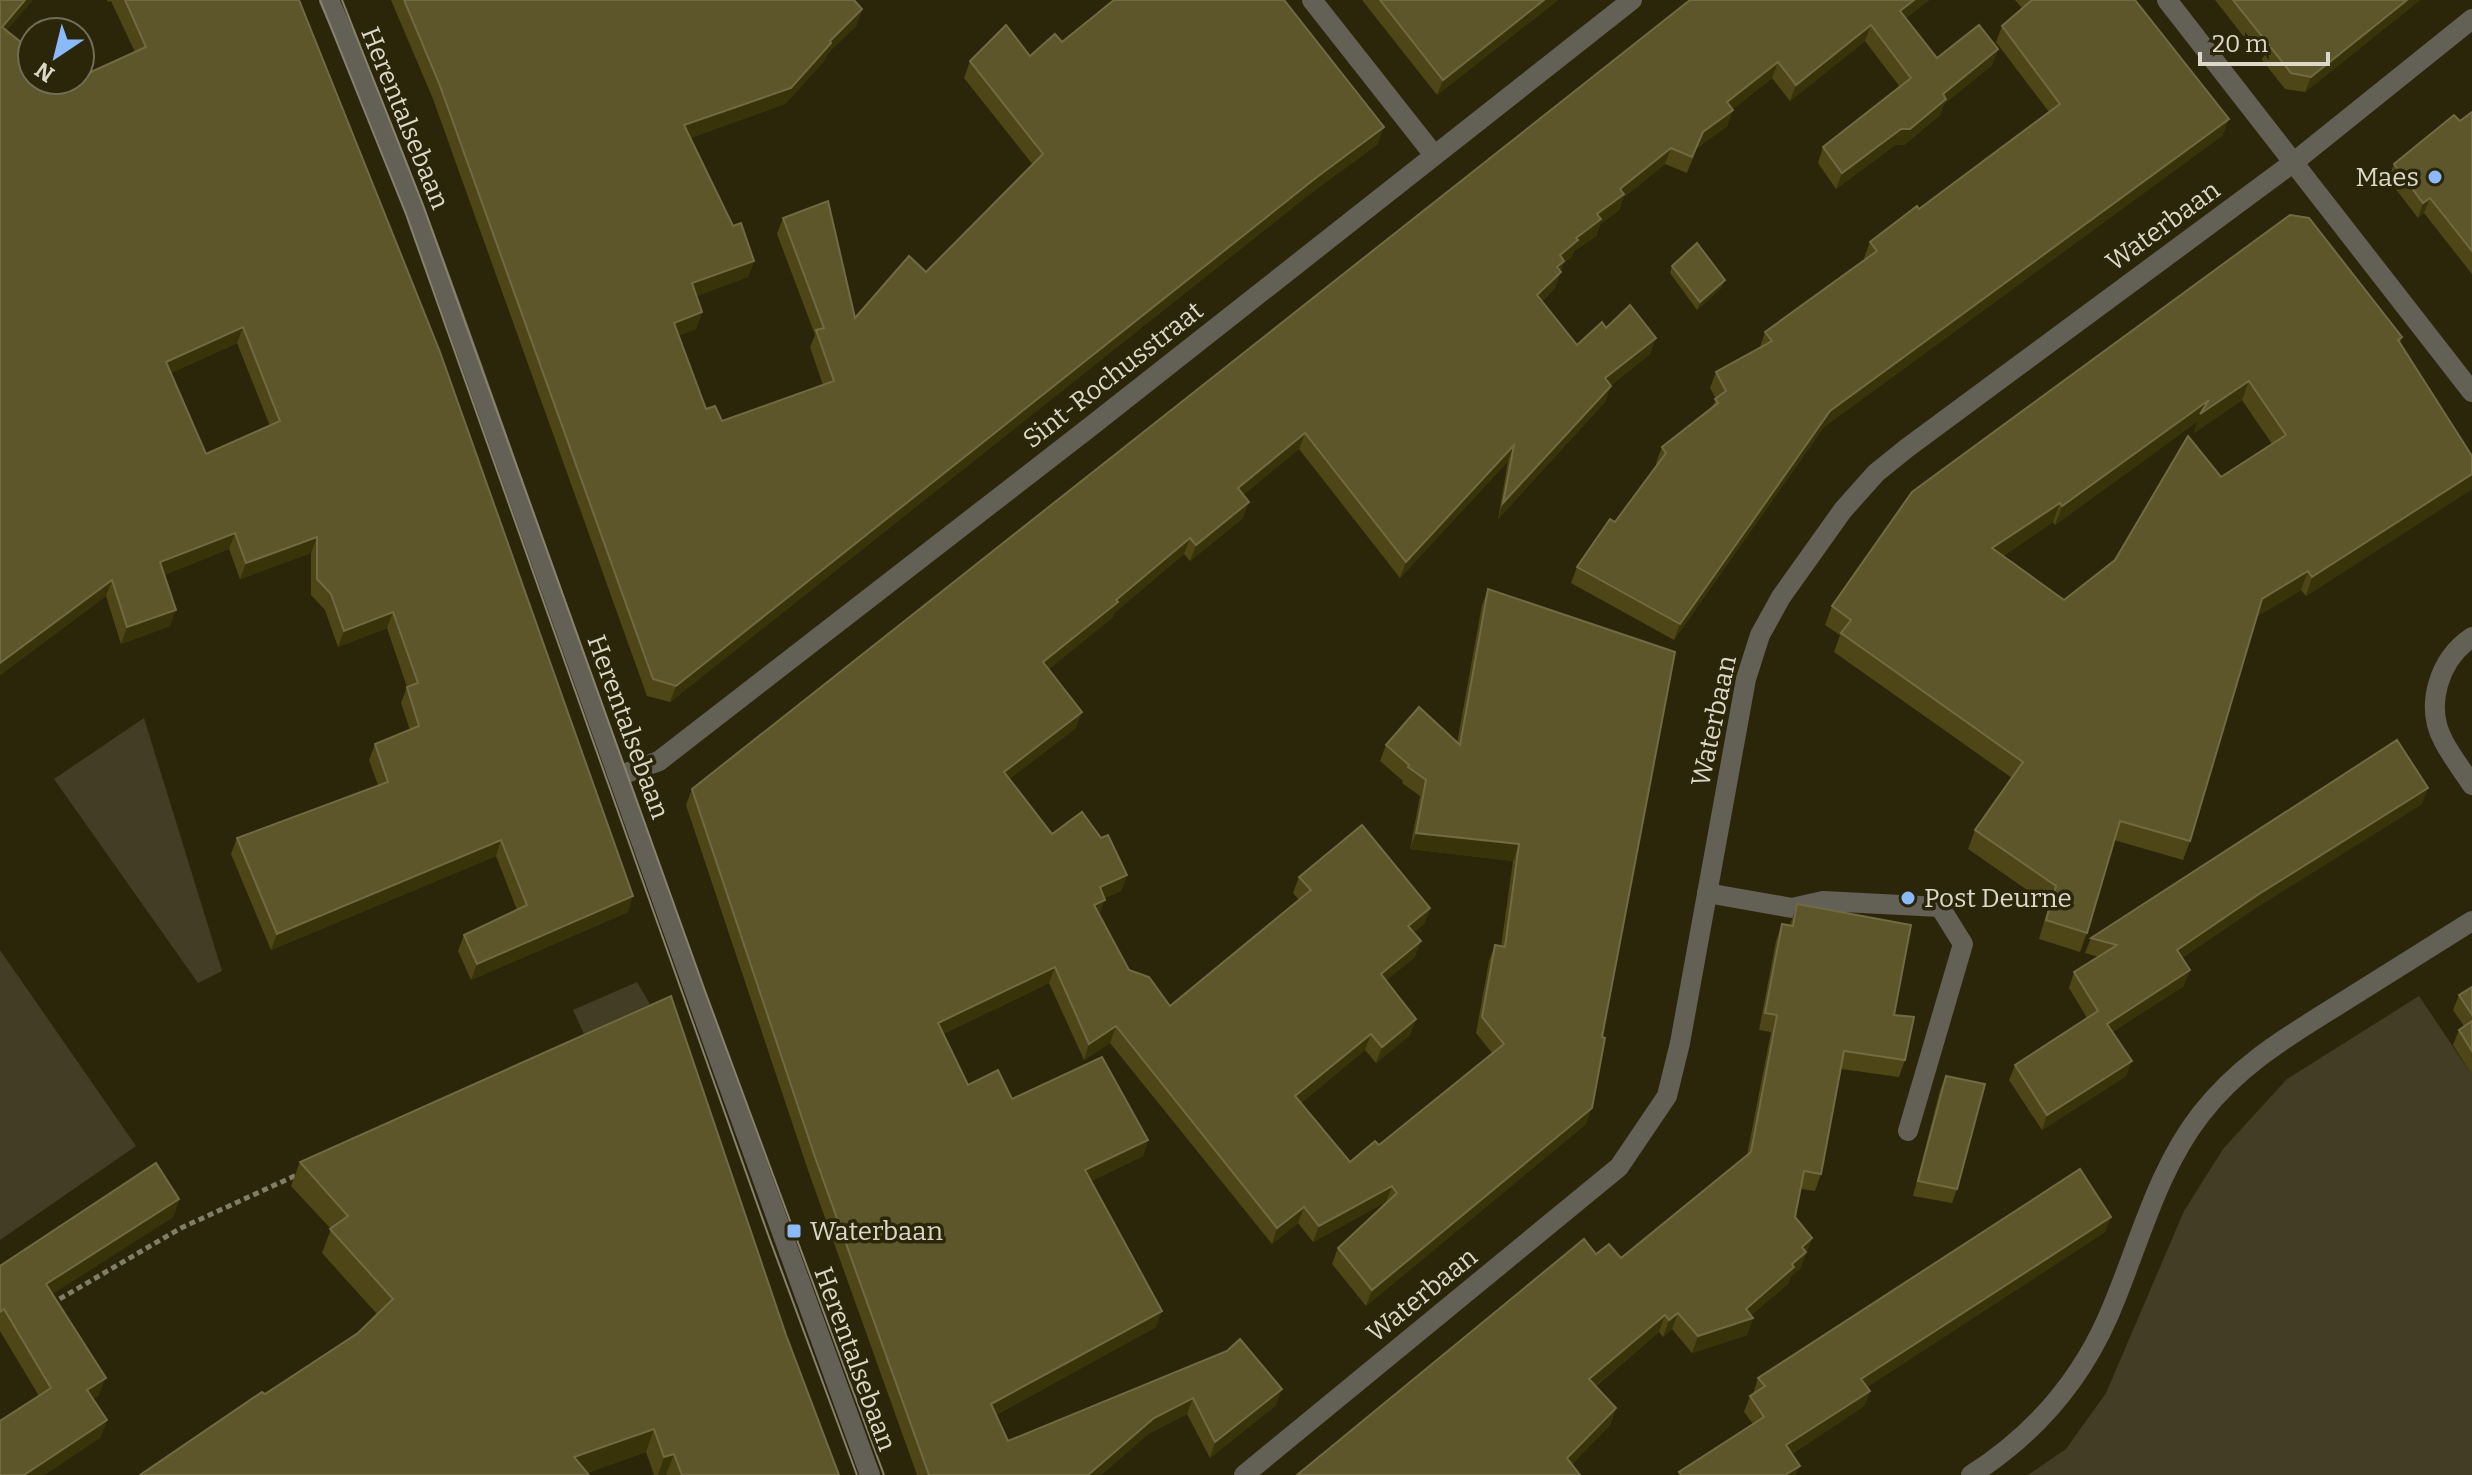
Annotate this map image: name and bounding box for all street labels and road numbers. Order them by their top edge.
street label: Herentalsebaan [354,22,456,214]
street label: Waterbaan [2100,174,2226,278]
street label: Sint-Rochusstraat [1017,295,1210,455]
street label: Herentalsebaan [580,631,676,824]
street label: Waterbaan [1685,652,1743,789]
street label: Waterbaan [1361,1241,1484,1349]
street label: Herentalsebaan [807,1263,903,1456]

